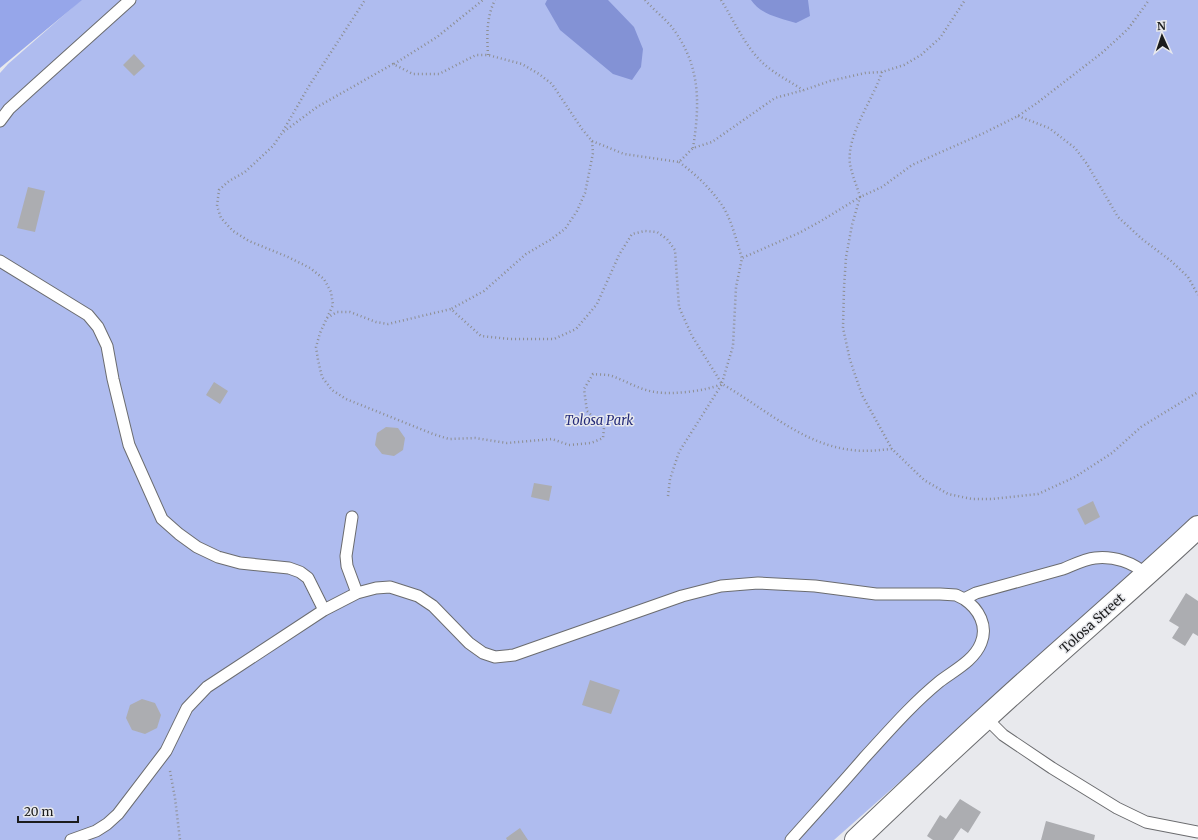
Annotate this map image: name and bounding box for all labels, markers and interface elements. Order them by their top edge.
north arrow [1142,16,1182,56]
text: N [1157,19,1166,33]
park label: Tolosa Park [565,412,633,429]
street label: Tolosa Street [1056,590,1128,657]
scale bar [18,798,78,824]
text: 20 m [24,804,53,819]

